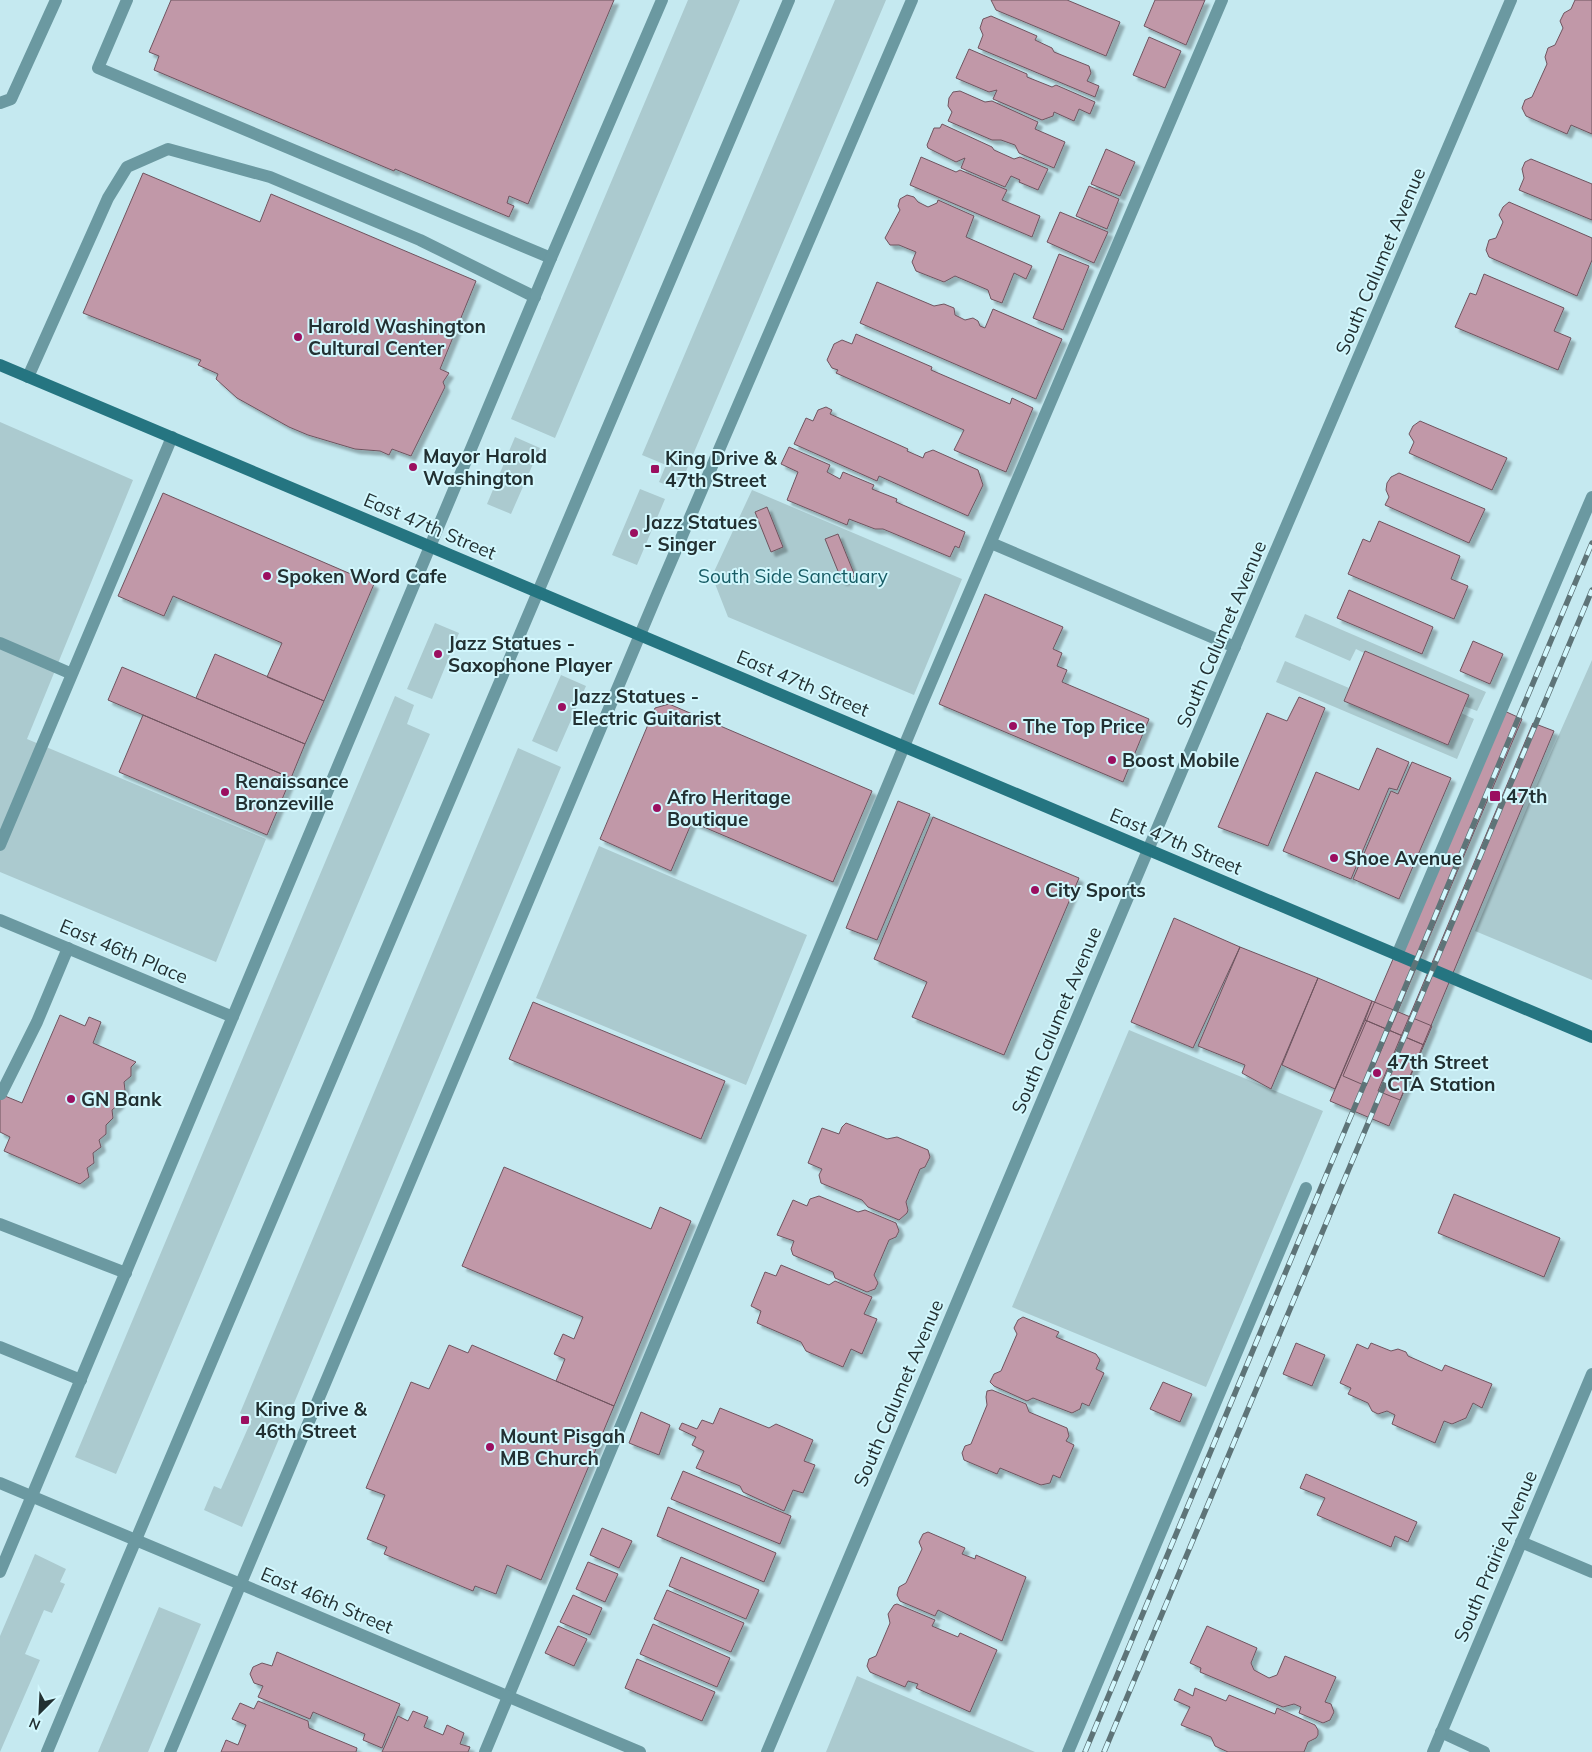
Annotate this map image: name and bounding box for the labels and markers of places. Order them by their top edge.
place label: Harold Washington Cultural Center [308,314,486,360]
marker: Harold Washington Cultural Center [292,331,304,343]
place label: Mayor Harold Washington [423,444,547,490]
place label: King Drive & 47th Street [665,446,778,492]
marker: Mayor Harold Washington [407,461,419,473]
marker: King Drive & 47th Street [649,463,661,475]
place label: Jazz Statues - Singer [644,510,757,556]
marker: Jazz Statues - Singer [628,527,640,539]
place label: Spoken Word Cafe [277,564,447,588]
marker: Spoken Word Cafe [261,570,273,582]
place label: Jazz Statues - Saxophone Player [448,631,613,677]
marker: Jazz Statues - Saxophone Player [432,648,444,660]
place label: Jazz Statues - Electric Guitarist [572,684,721,730]
marker: Jazz Statues - Electric Guitarist [556,701,568,713]
place label: The Top Price [1023,714,1145,738]
marker: The Top Price [1007,720,1019,732]
place label: Boost Mobile [1122,748,1239,772]
marker: Boost Mobile [1106,754,1118,766]
place label: Renaissance Bronzeville [235,769,349,815]
place label: 47th [1506,784,1547,808]
place label: Afro Heritage Boutique [667,785,791,831]
marker: Renaissance Bronzeville [219,786,231,798]
marker: 47th [1488,789,1502,803]
marker: Afro Heritage Boutique [651,802,663,814]
place label: Shoe Avenue [1344,846,1462,870]
marker: Shoe Avenue [1328,852,1340,864]
place label: City Sports [1045,878,1146,902]
marker: City Sports [1029,884,1041,896]
place label: 47th Street CTA Station [1387,1050,1496,1096]
marker: 47th Street CTA Station [1371,1067,1383,1079]
place label: GN Bank [81,1087,162,1111]
marker: GN Bank [65,1093,77,1105]
place label: King Drive & 46th Street [255,1397,368,1443]
marker: King Drive & 46th Street [239,1414,251,1426]
place label: Mount Pisgah MB Church [500,1424,625,1470]
marker: Mount Pisgah MB Church [484,1441,496,1453]

